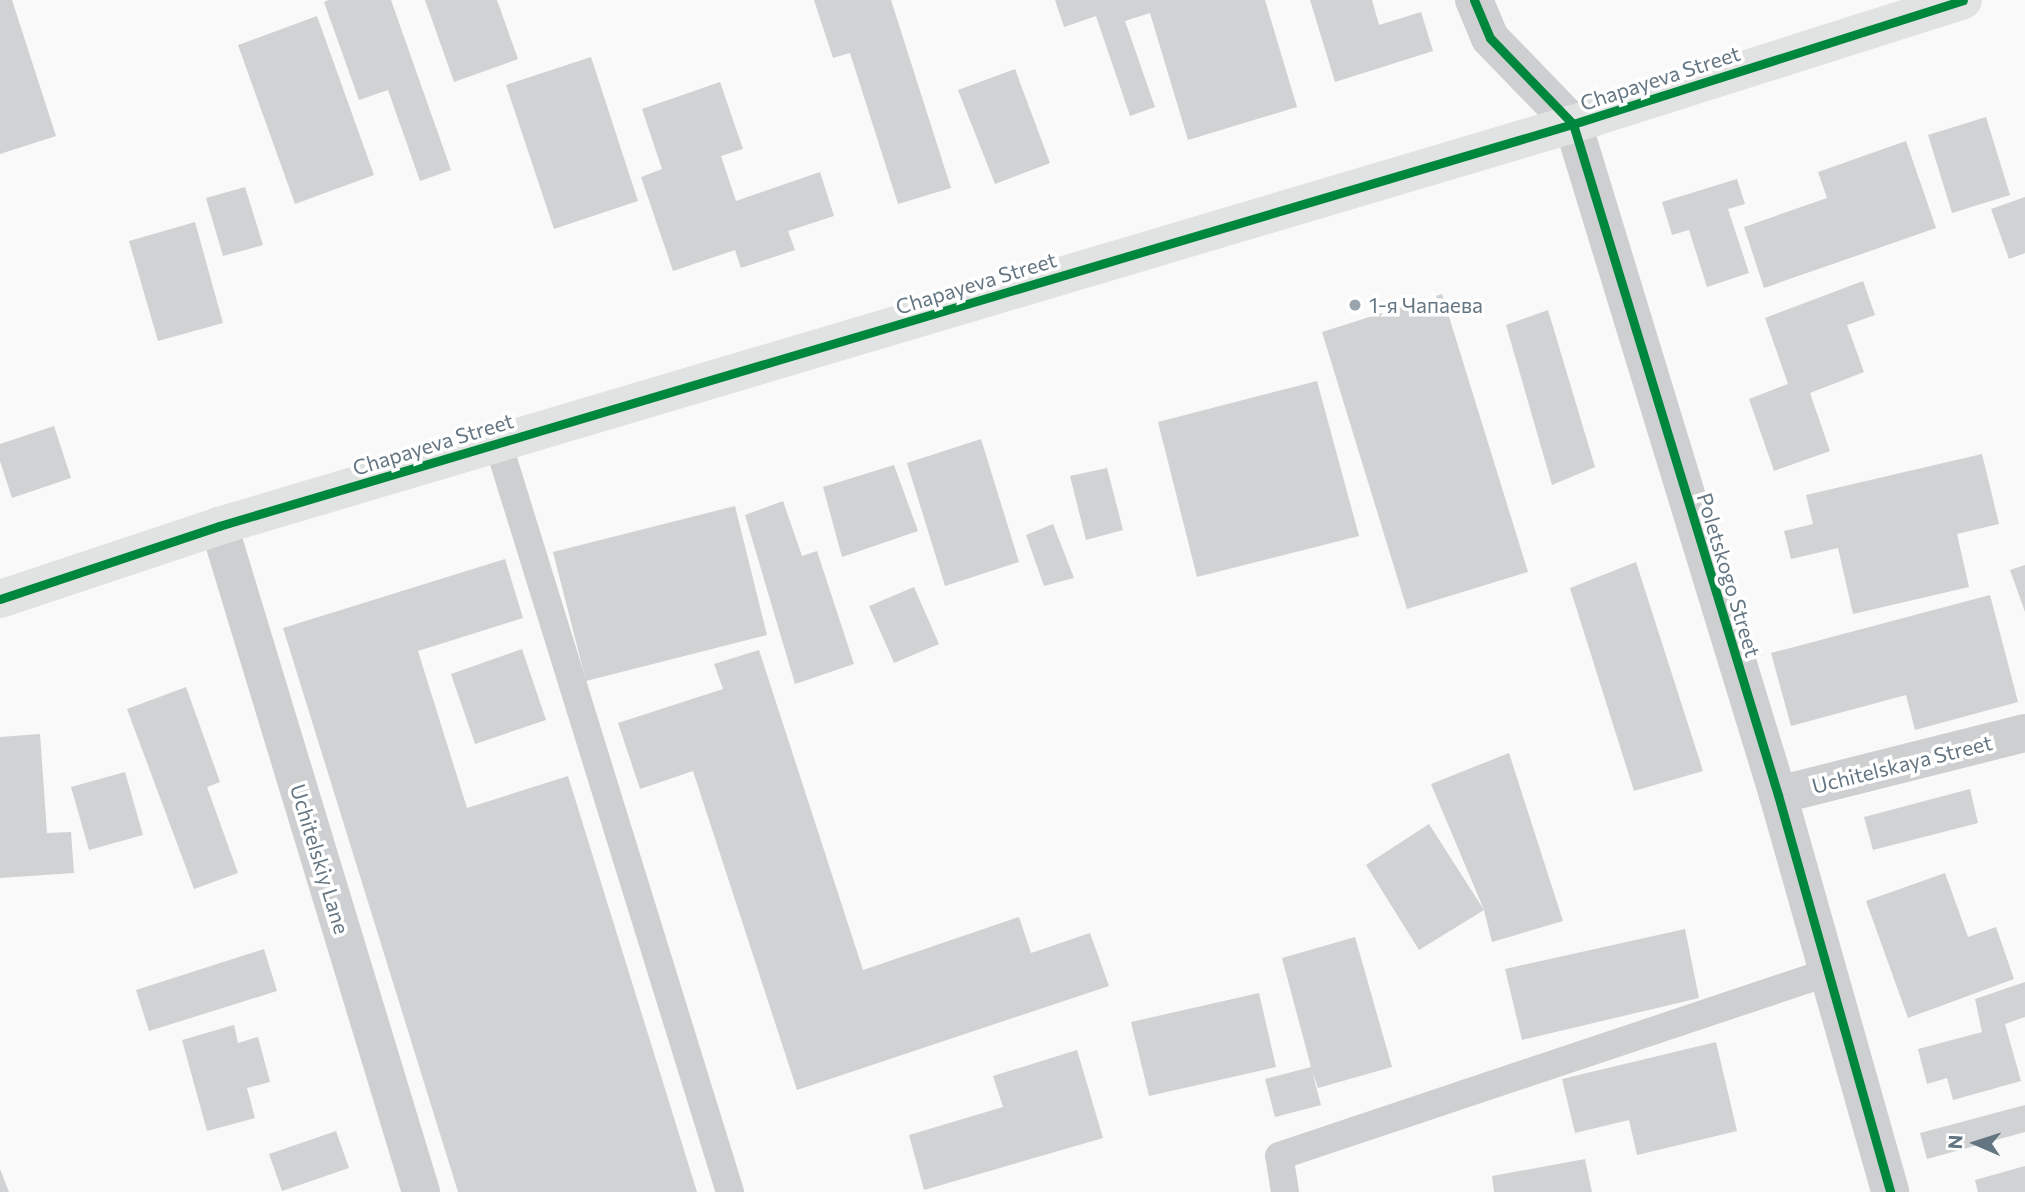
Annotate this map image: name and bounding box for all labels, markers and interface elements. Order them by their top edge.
street label: Chapayeva Street [1577,40,1743,116]
street label: Chapayeva Street [893,247,1059,319]
place label: 1-я Чапаева [1369,292,1483,318]
marker: 1-я Чапаева [1347,297,1363,313]
street label: Chapayeva Street [350,408,516,480]
street label: Poletskogo Street [1692,490,1766,660]
street label: Uchitelskaya Street [1809,729,1995,799]
street label: Uchitelskiy Lane [285,781,355,937]
north arrow [1941,1108,2011,1178]
text: N [1943,1134,1966,1150]

